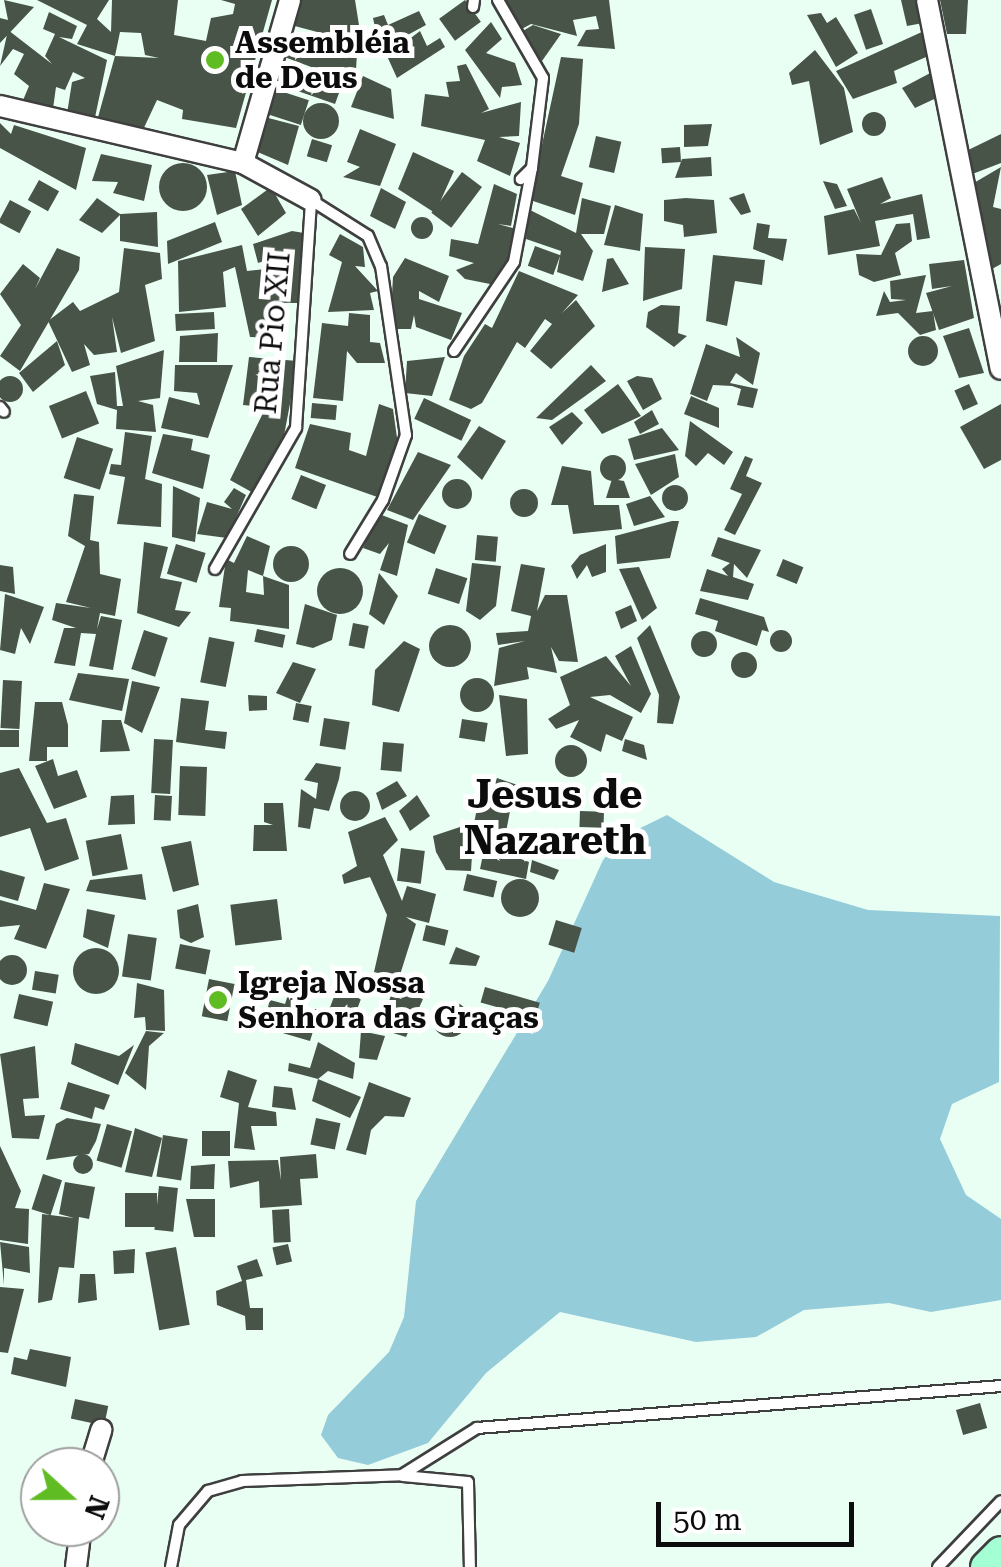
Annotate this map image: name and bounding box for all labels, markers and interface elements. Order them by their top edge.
place label: Assembléia de Deus [235,25,410,96]
marker: Assembléia de Deus [204,49,226,71]
street label: Rua Pio XII [248,251,298,415]
district label: Jesus de Nazareth [464,771,646,865]
place label: Igreja Nossa Senhora das Graças [238,965,539,1036]
marker: Igreja Nossa Senhora das Graças [207,989,229,1011]
north arrow [20,1447,120,1547]
scale bar [661,1482,858,1544]
text: N [77,1491,116,1523]
text: 50 m [673,1502,742,1537]

